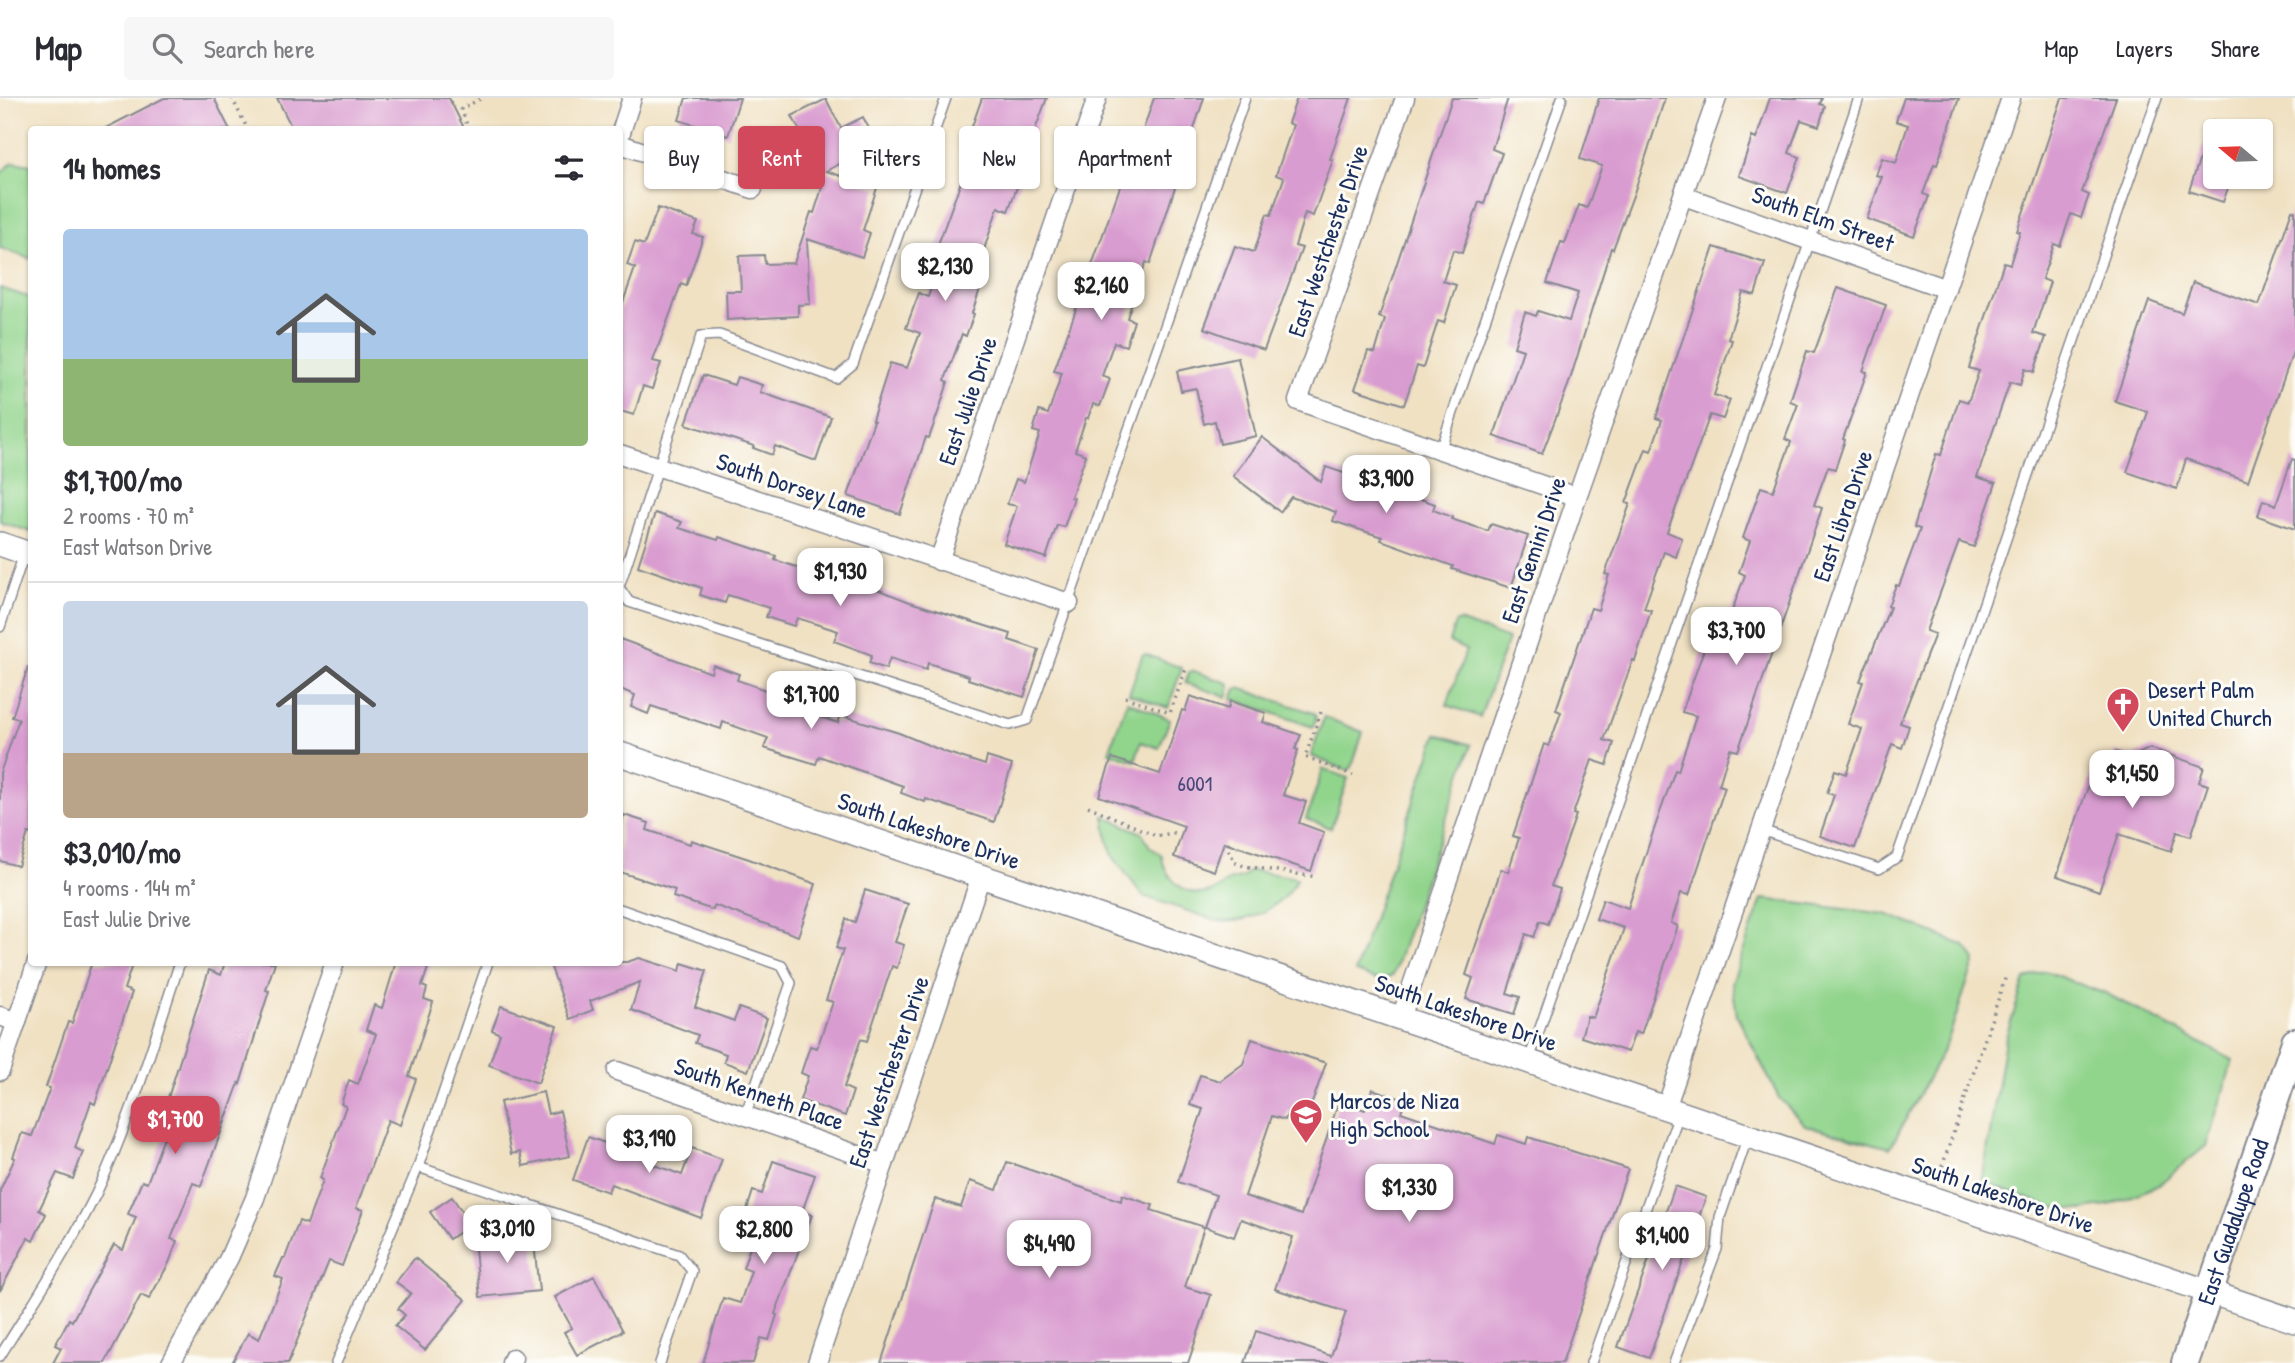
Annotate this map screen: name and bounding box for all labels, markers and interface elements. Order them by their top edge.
search box [124,17,614,80]
text: Map [35,26,82,70]
icon: search [148,29,186,67]
text: Search here [204,31,315,66]
text: Map [2044,32,2078,64]
text: Layers [2116,32,2173,64]
text: Share [2211,32,2260,64]
north arrow [2203,119,2273,189]
map controls [2203,119,2273,189]
chip: Buy [644,126,724,189]
chip: Rent [738,126,825,189]
chip: Filters [839,126,945,189]
chip: New [959,126,1040,189]
chip: Apartment [1054,126,1196,189]
street label: East Westchester Drive [1279,140,1375,341]
text: 14 homes [63,148,161,188]
icon: filters [550,149,588,187]
street label: South Elm Street [1748,178,1899,259]
pin: $2,130 [888,244,1002,303]
text: $2,130 [917,250,973,281]
pin: $2,160 [1044,262,1158,322]
text: $2,160 [1074,269,1128,300]
icon: home [263,275,389,401]
street label: East Julie Drive [930,332,1004,469]
street label: South Dorsey Lane [713,444,872,526]
street label: East Libra Drive [1805,445,1880,585]
pin: $3,900 [1329,456,1443,515]
text: $1,700/mo [63,460,182,500]
text: $3,900 [1358,462,1414,493]
street label: East Gemini Drive [1493,472,1573,627]
text: 2 rooms · 70 m² [63,500,194,531]
text: East Watson Drive [63,531,212,562]
pin: $1,930 [783,548,897,608]
text: $1,930 [813,555,867,586]
pin: $3,700 [1679,608,1793,667]
text: $3,700 [1707,614,1765,645]
icon: home [263,647,389,773]
pin: $1,700 [754,672,868,731]
place label: Desert Palm United Church [2148,673,2272,733]
text: $1,700 [783,678,839,709]
church icon: Desert Palm United Church [2104,685,2142,734]
pin: $1,450 [2075,750,2189,810]
text: $1,450 [2105,757,2159,788]
house number: 6001 [1178,769,1212,798]
street label: South Lakeshore Drive [834,784,1025,876]
text: $3,010/mo [63,832,181,872]
text: 4 rooms · 144 m² [63,872,196,903]
text: East Julie Drive [63,903,191,934]
street label: South Lakeshore Drive [1371,966,1562,1058]
street label: East Westchester Drive [840,971,936,1172]
street label: South Kenneth Place [670,1049,849,1137]
place label: Marcos de Niza High School [1330,1084,1459,1144]
pin: $1,700 [118,1096,232,1156]
school or university icon: Marcos de Niza High School [1287,1096,1325,1145]
text: $1,700 [147,1103,203,1134]
pin: $3,190 [592,1116,706,1175]
text: $3,190 [622,1122,676,1153]
street label: East Guadalupe Road [2189,1135,2276,1309]
street label: South Lakeshore Drive [1908,1148,2099,1240]
pin: $1,330 [1352,1164,1466,1224]
text: $1,330 [1381,1171,1437,1202]
pin: $3,010 [450,1206,564,1265]
pin: $2,800 [707,1206,821,1266]
text: $3,010 [479,1212,535,1243]
pin: $1,400 [1605,1212,1719,1272]
text: $2,800 [735,1213,793,1244]
text: $1,400 [1635,1219,1689,1250]
pin: $4,490 [992,1220,1106,1280]
text: $4,490 [1023,1227,1075,1258]

